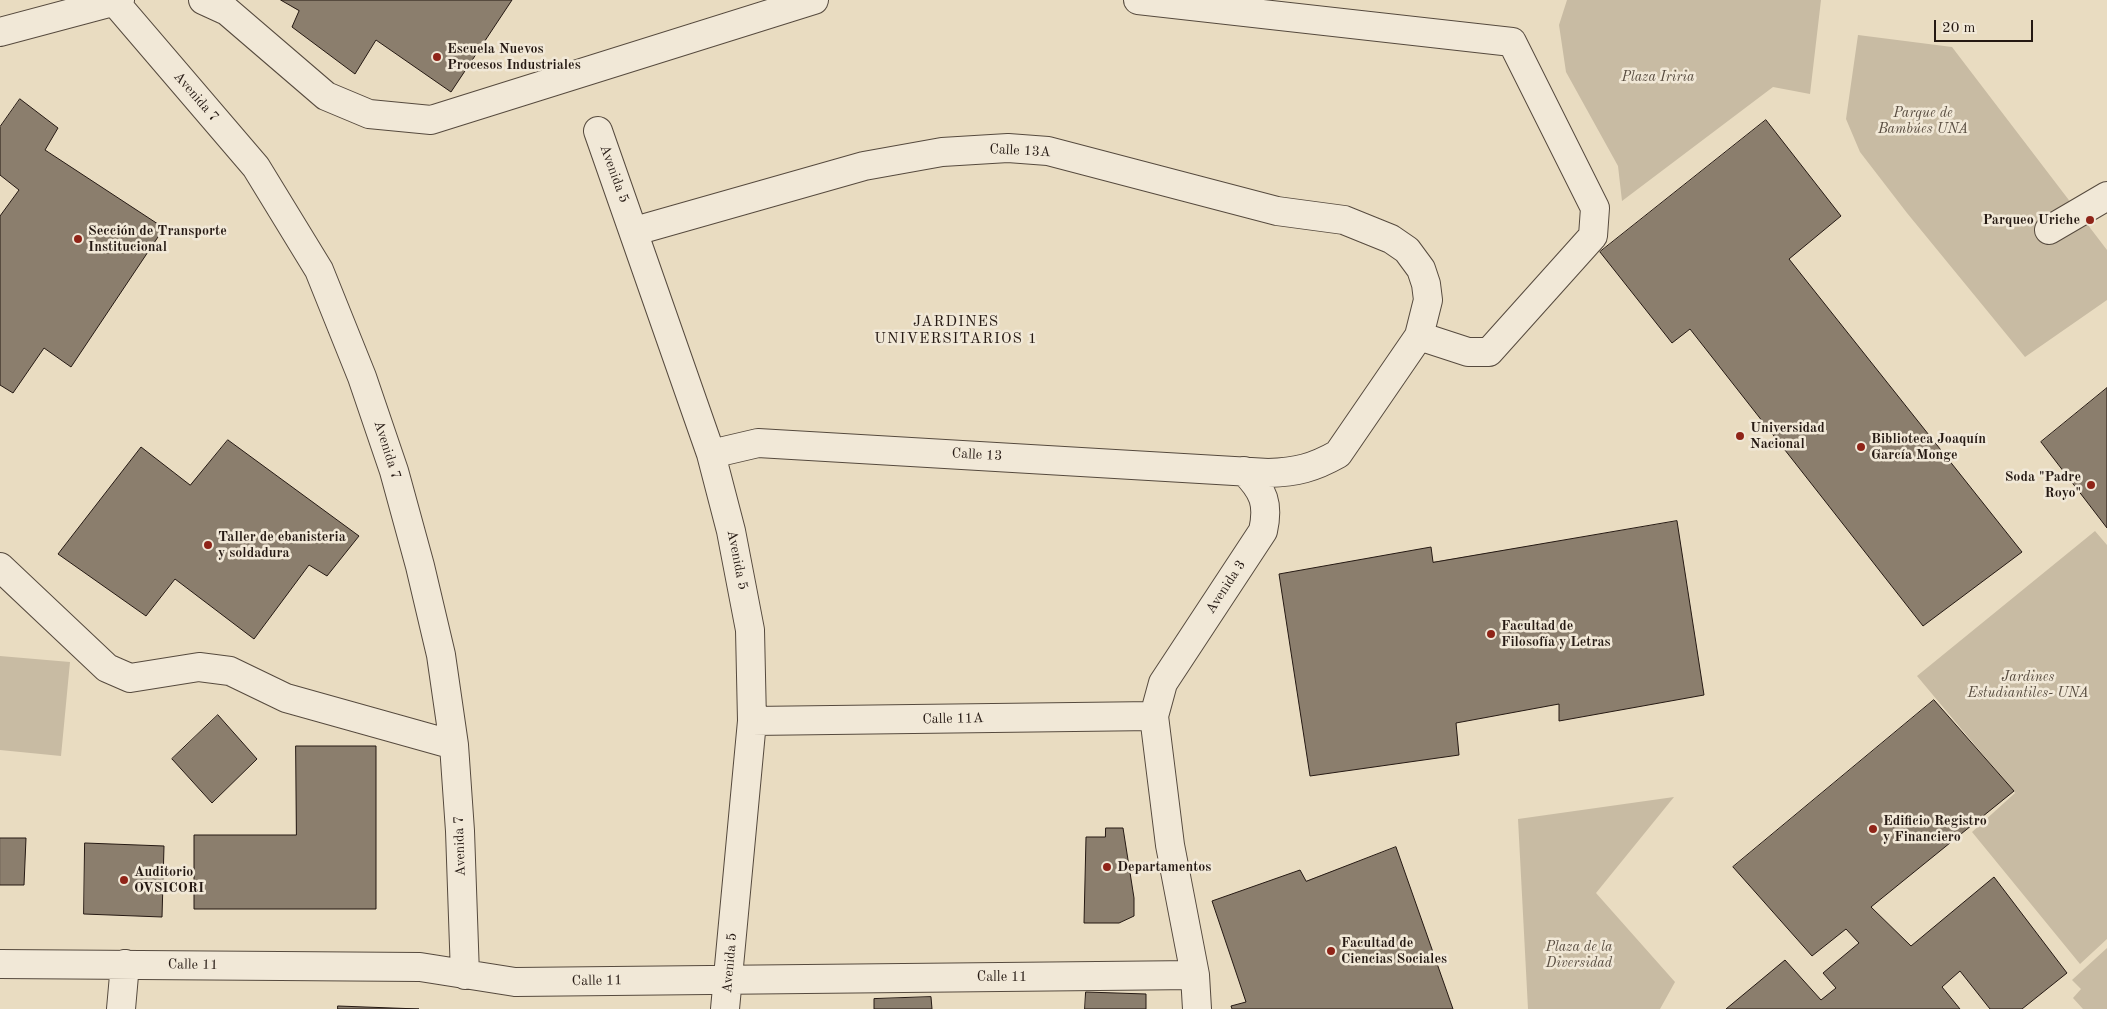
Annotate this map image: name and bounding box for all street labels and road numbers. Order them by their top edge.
street label: Avenida 7 [170,69,222,125]
street label: Calle 13A [989,141,1051,161]
street label: Avenida 5 [596,143,632,205]
street label: Avenida 7 [370,419,404,481]
street label: Calle 13 [951,445,1003,465]
street label: Avenida 5 [723,529,751,591]
street label: Avenida 3 [1202,557,1250,617]
street label: Calle 11A [922,710,984,728]
street label: Avenida 7 [451,815,469,877]
street label: Avenida 5 [719,932,741,994]
street label: Calle 11 [168,956,218,974]
street label: Calle 11 [977,969,1027,985]
street label: Calle 11 [572,972,622,990]

